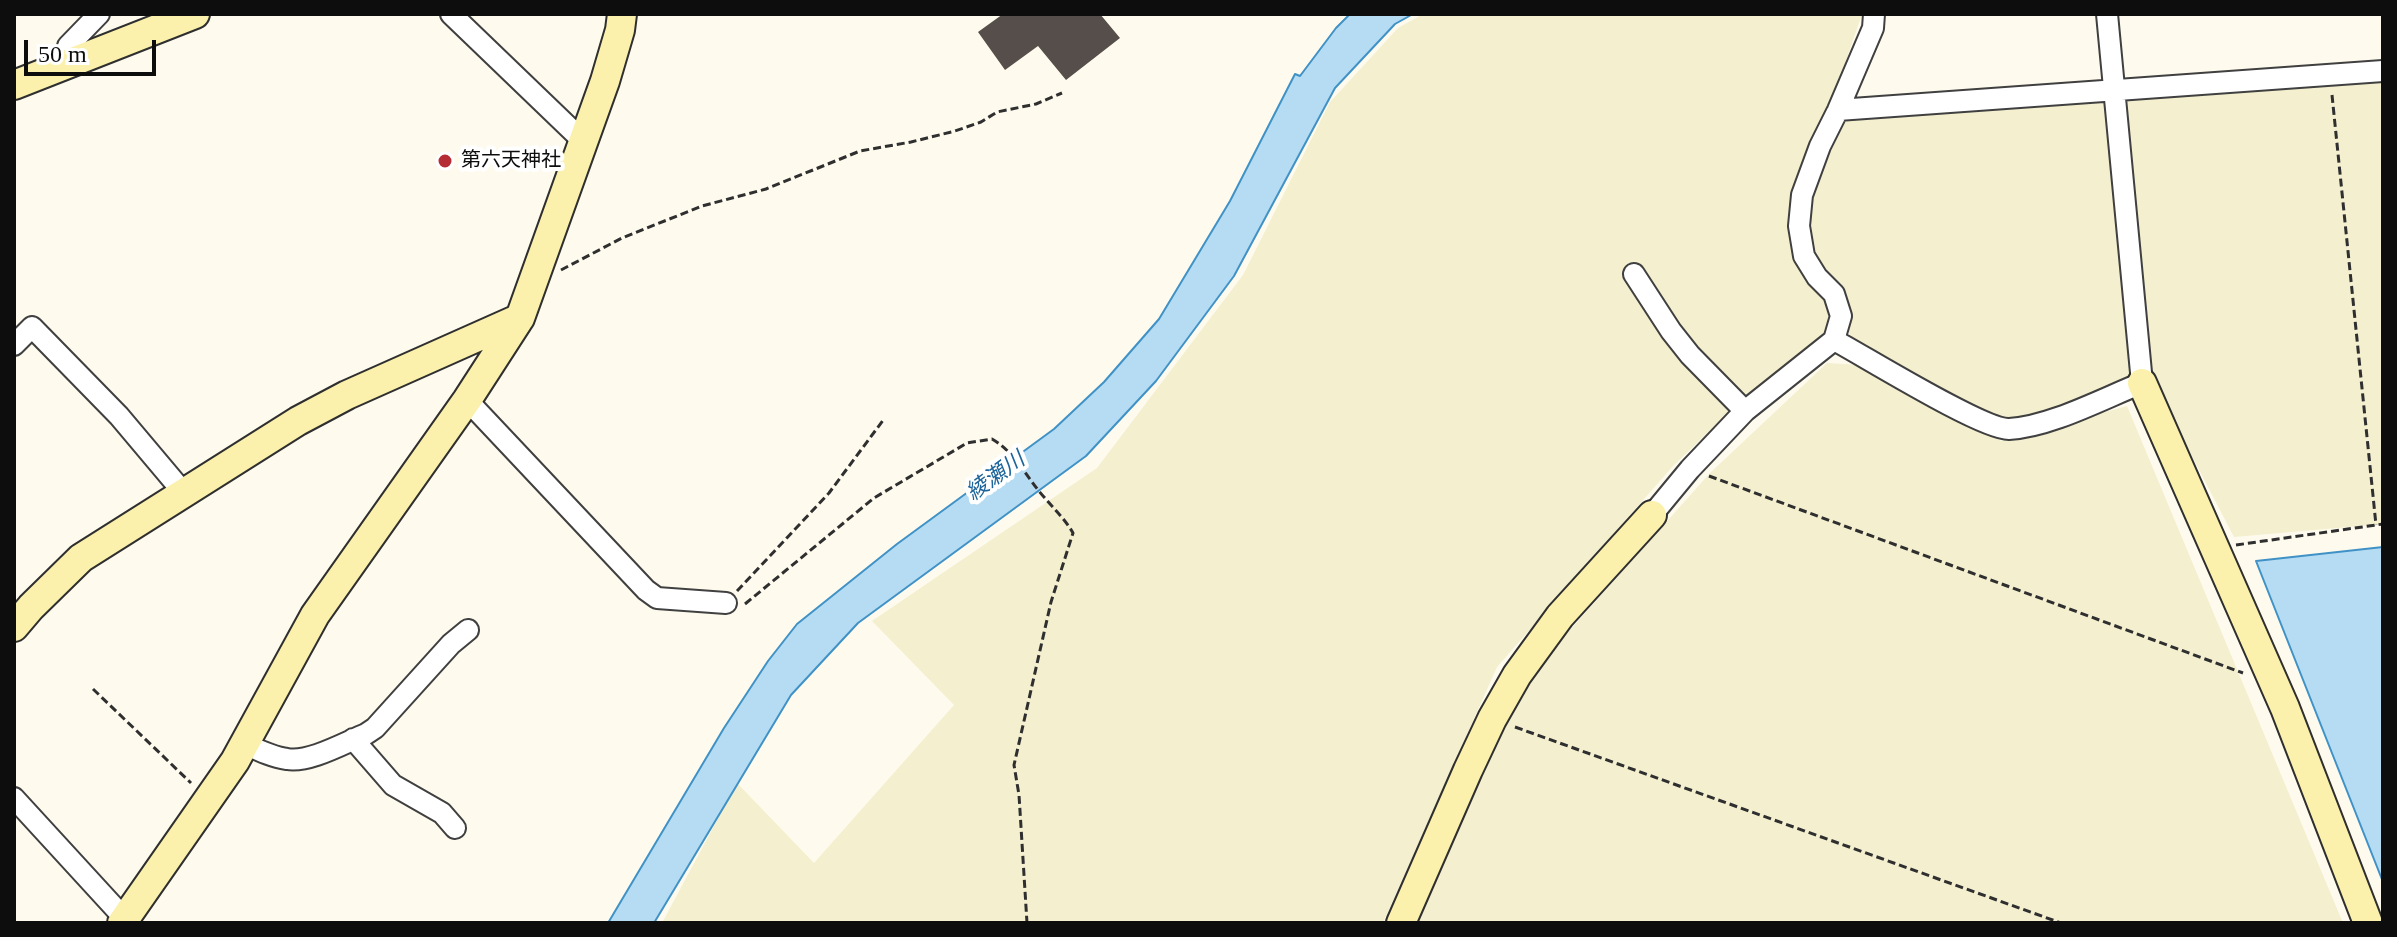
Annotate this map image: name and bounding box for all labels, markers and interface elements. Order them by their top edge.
scale bar [28,24,160,74]
text: 50 m [38,41,87,67]
place label: 第六天神社 [461,149,561,173]
marker: 第六天神社 [436,152,454,170]
water label: 綾瀬川 [962,447,1030,507]

